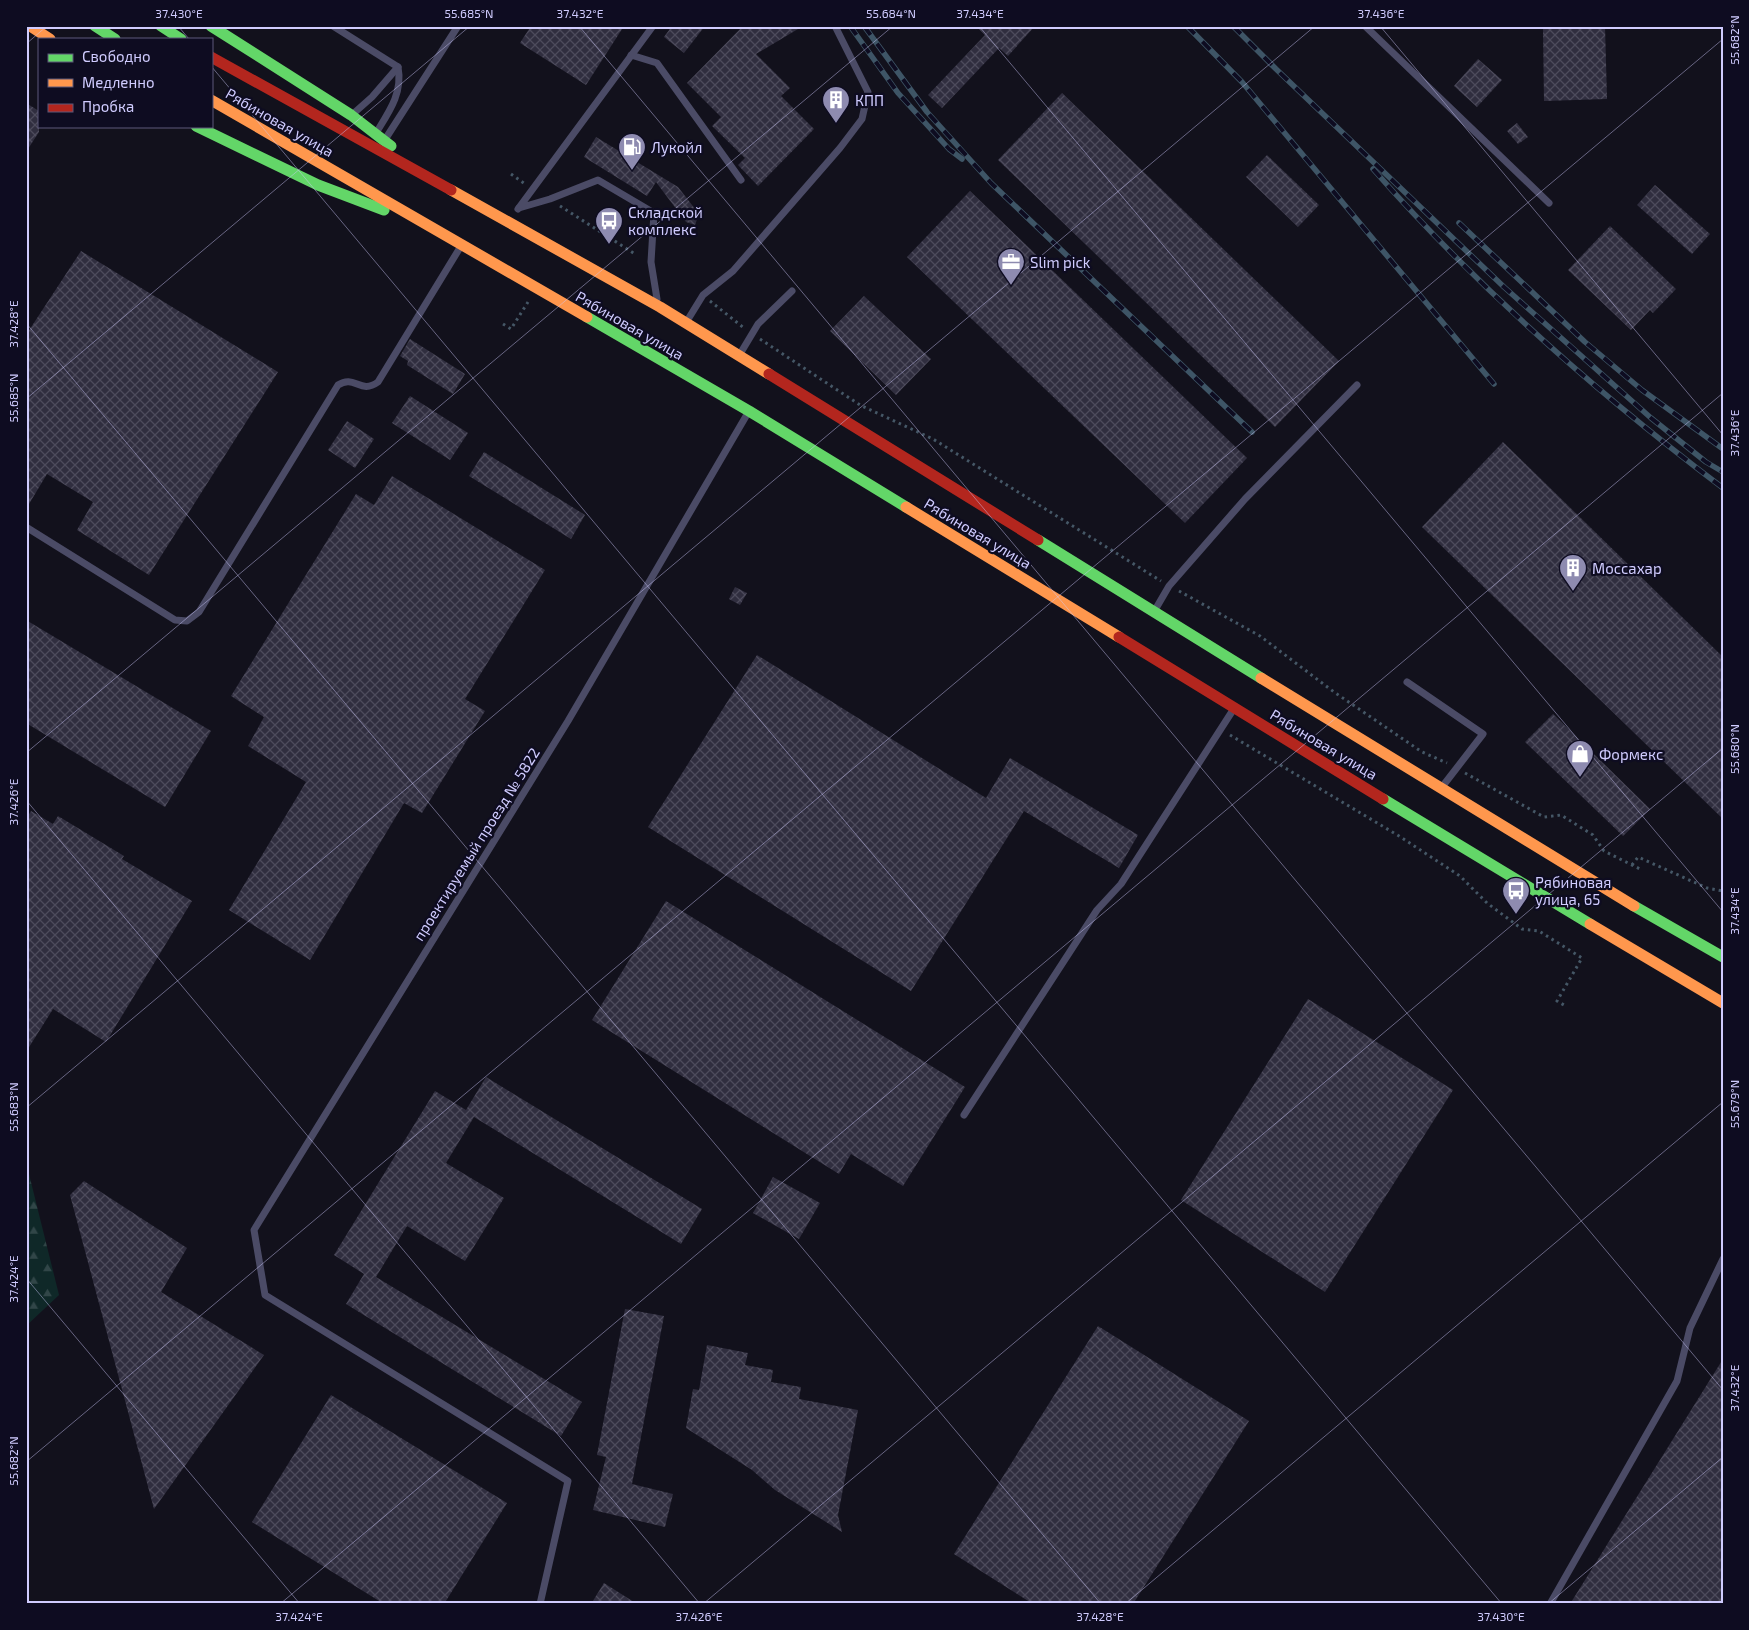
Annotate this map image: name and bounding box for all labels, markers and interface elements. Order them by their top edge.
text: 37.430°E [155,6,203,20]
text: 55.685°N [444,6,494,20]
text: 37.432°E [557,6,604,20]
text: 55.684°N [866,6,916,20]
text: 37.434°E [956,6,1004,20]
text: 37.436°E [1358,6,1405,20]
text: 55.682°N [1727,15,1741,65]
legend [38,38,212,128]
text: Свободно [82,47,151,65]
text: Медленно [82,73,155,91]
street label: Рябиновая улица [222,84,337,161]
building icon: КПП [821,85,851,124]
place label: КПП [855,91,884,109]
text: Пробка [82,97,134,115]
fuel station icon: Лукойл [617,132,647,171]
place label: Лукойл [651,138,703,157]
place label: Складской комплекс [628,203,703,238]
bus stop icon: Складской комплекс [594,206,624,245]
office icon: Slim pick [996,247,1026,286]
place label: Slim pick [1030,253,1091,271]
street label: Рябиновая улица [572,287,687,364]
text: 37.428°E [6,300,20,348]
text: 55.685°N [6,373,20,423]
text: 37.436°E [1727,409,1741,456]
street label: Рябиновая улица [921,494,1035,573]
building icon: Моссахар [1558,553,1588,592]
place label: Моссахар [1592,559,1662,577]
street label: Рябиновая улица [1267,705,1381,784]
text: 55.680°N [1727,724,1741,774]
shop icon: Формекс [1565,739,1595,778]
street label: проектируемый проезд № 5822 [409,744,544,944]
place label: Формекс [1599,745,1663,763]
text: 37.426°E [6,778,20,825]
place label: Рябиновая улица, 65 [1535,873,1611,909]
bus stop icon: Рябиновая улица, 65 [1501,876,1531,915]
text: 37.434°E [1727,887,1741,935]
text: 55.679°N [1727,1080,1741,1128]
text: 55.683°N [6,1082,20,1132]
text: 37.424°E [6,1255,20,1303]
text: 37.432°E [1727,1364,1741,1411]
text: 55.682°N [6,1436,20,1486]
text: 37.424°E [275,1609,323,1623]
text: 37.426°E [676,1609,723,1623]
text: 37.428°E [1076,1609,1124,1623]
text: 37.430°E [1477,1609,1525,1623]

